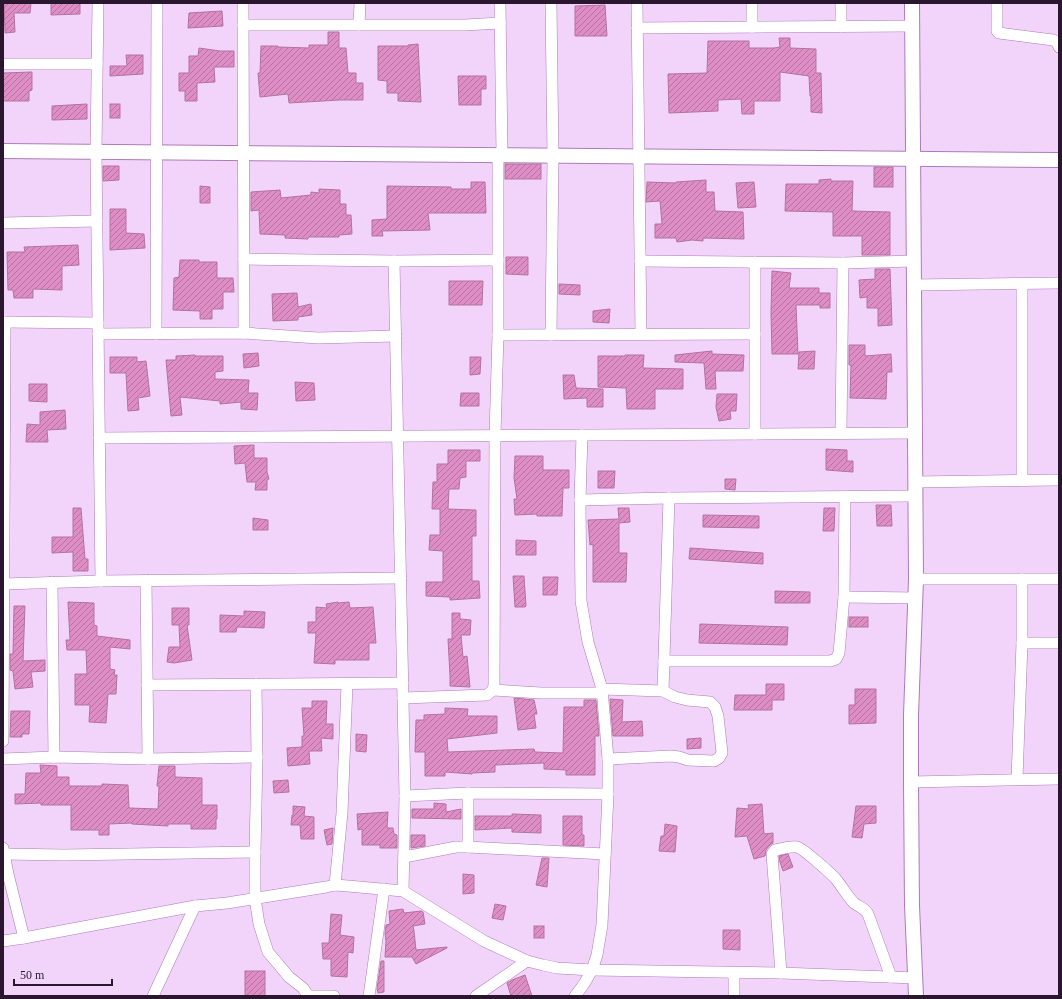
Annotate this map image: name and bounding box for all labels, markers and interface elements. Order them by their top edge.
scale bar [14,961,112,987]
text: 50 m [20,968,45,982]

